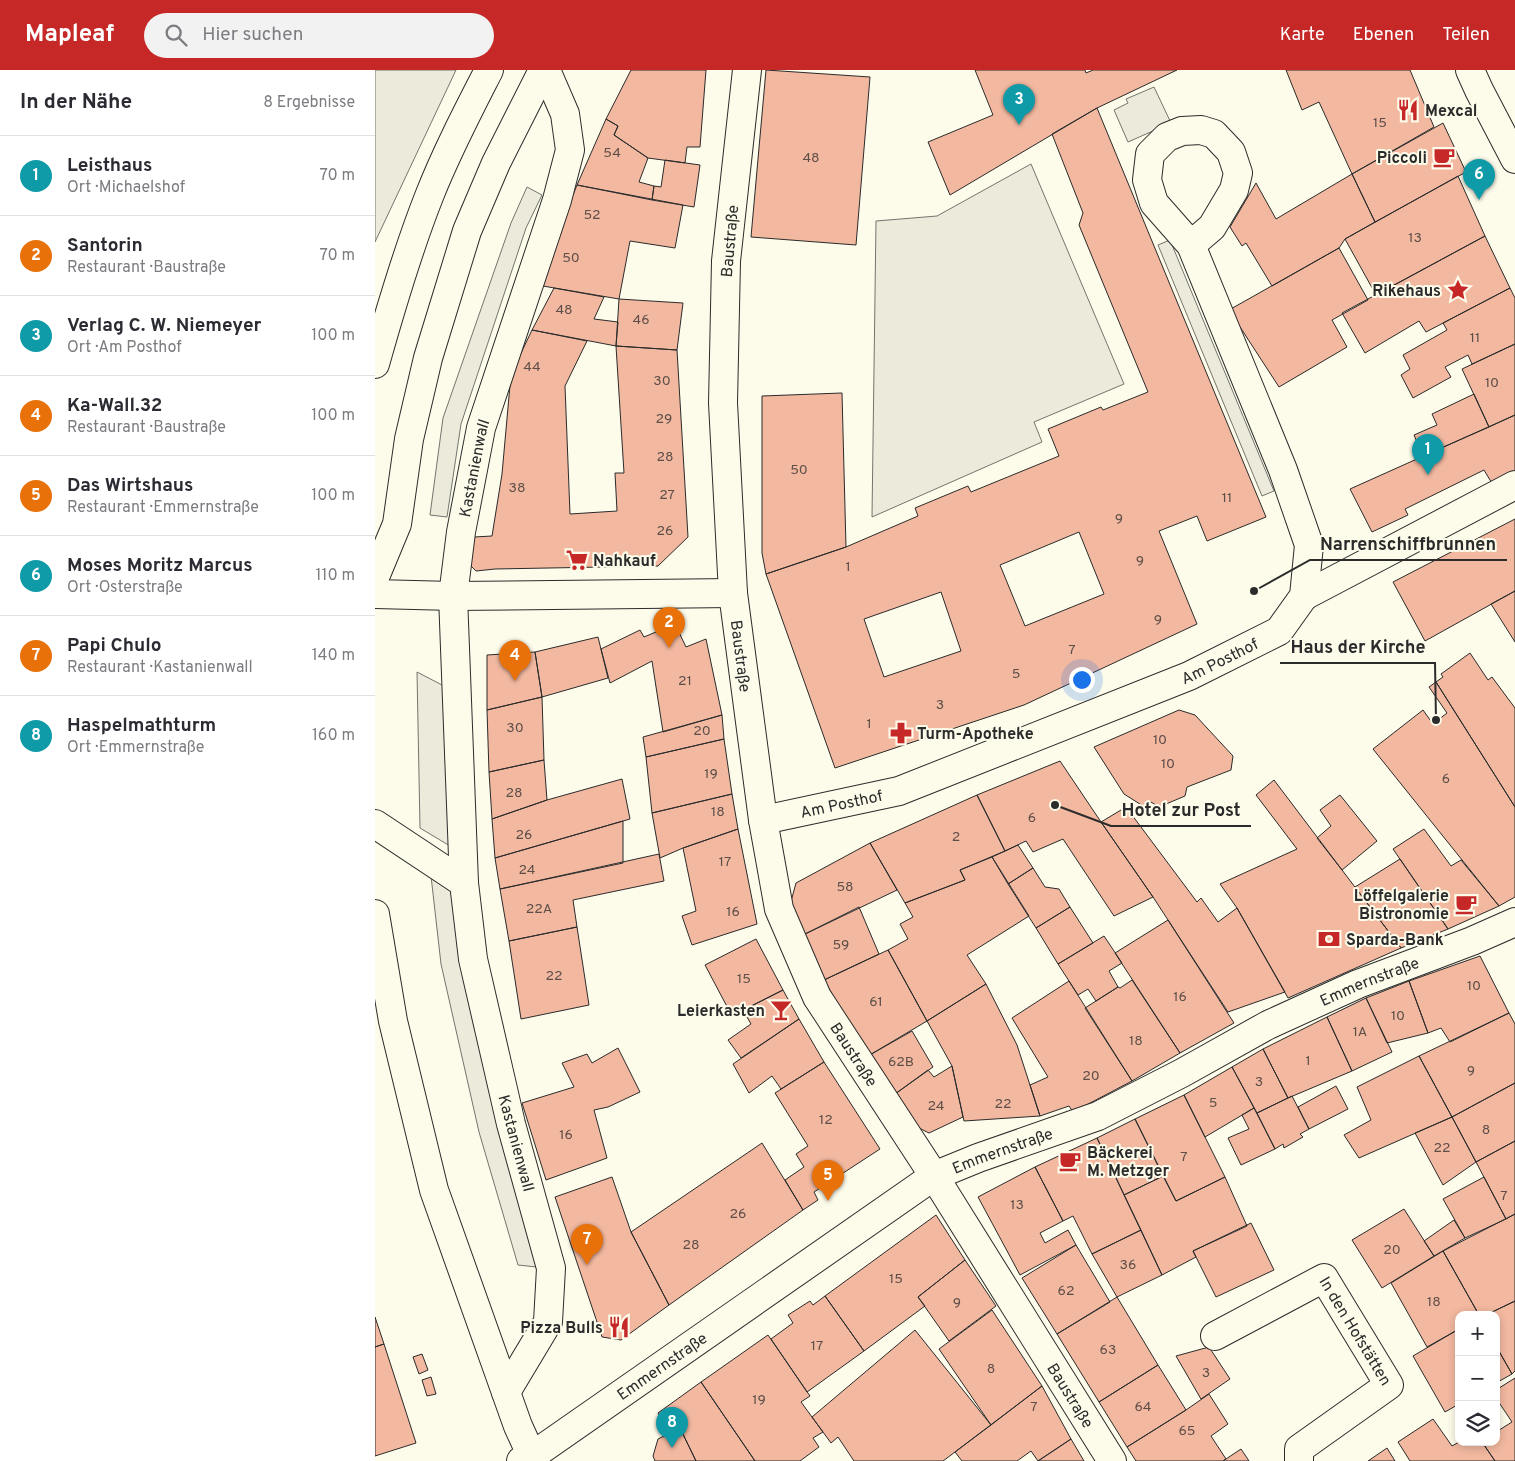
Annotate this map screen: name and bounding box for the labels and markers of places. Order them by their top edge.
pin: 3 [1003,84,1035,125]
restaurant icon: Mexcal [1395,97,1421,123]
place label: Mexcal [1425,102,1477,122]
cafe icon: Piccoli [1431,144,1457,170]
place label: Piccoli [1377,149,1427,169]
pin: 6 [1463,159,1495,200]
place icon: Rikehaus [1445,277,1471,303]
place label: Rikehaus [1372,282,1441,302]
pin: 1 [1412,434,1444,475]
callout: Narrenschiffbrunnen [1310,527,1507,560]
supermarket icon: Nahkauf [564,547,590,573]
place label: Nahkauf [593,552,656,572]
pin: 2 [653,607,685,648]
callout: Haus der Kirche [1280,630,1435,663]
pin: 4 [499,640,531,681]
pharmacy icon: Turm-Apotheke [888,720,914,746]
place label: Turm-Apotheke [917,725,1034,745]
callout: Hotel zur Post [1111,793,1251,826]
place label: Löffelgalerie Bistronomie [1354,887,1449,925]
cafe icon: Löffelgalerie Bistronomie [1453,891,1479,917]
bank icon: Sparda-Bank [1316,926,1342,952]
place label: Sparda-Bank [1346,931,1444,951]
bar icon: Leierkasten [768,997,794,1023]
place label: Leierkasten [677,1002,765,1022]
place label: Bäckerei M. Metzger [1087,1144,1169,1182]
cafe icon: Bäckerei M. Metzger [1057,1148,1083,1174]
pin: 5 [812,1160,844,1201]
pin: 7 [571,1224,603,1265]
restaurant icon: Pizza Bulls [606,1314,632,1340]
place label: Pizza Bulls [520,1319,603,1339]
pin: 8 [656,1407,688,1448]

